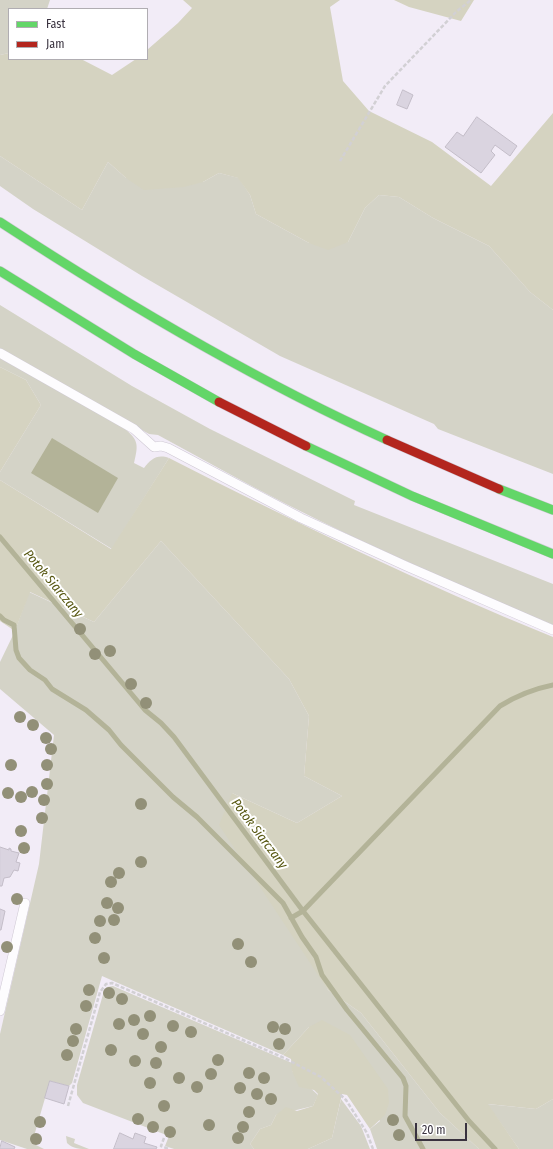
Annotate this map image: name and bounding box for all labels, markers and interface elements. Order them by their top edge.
legend [8,8,148,60]
text: Fast [46,17,65,31]
text: Jam [46,37,64,51]
water label: Potok Siarczany [20,547,86,621]
water label: Potok Siarczany [228,796,290,872]
scale bar [417,1115,469,1141]
text: 20 m [422,1123,446,1137]

